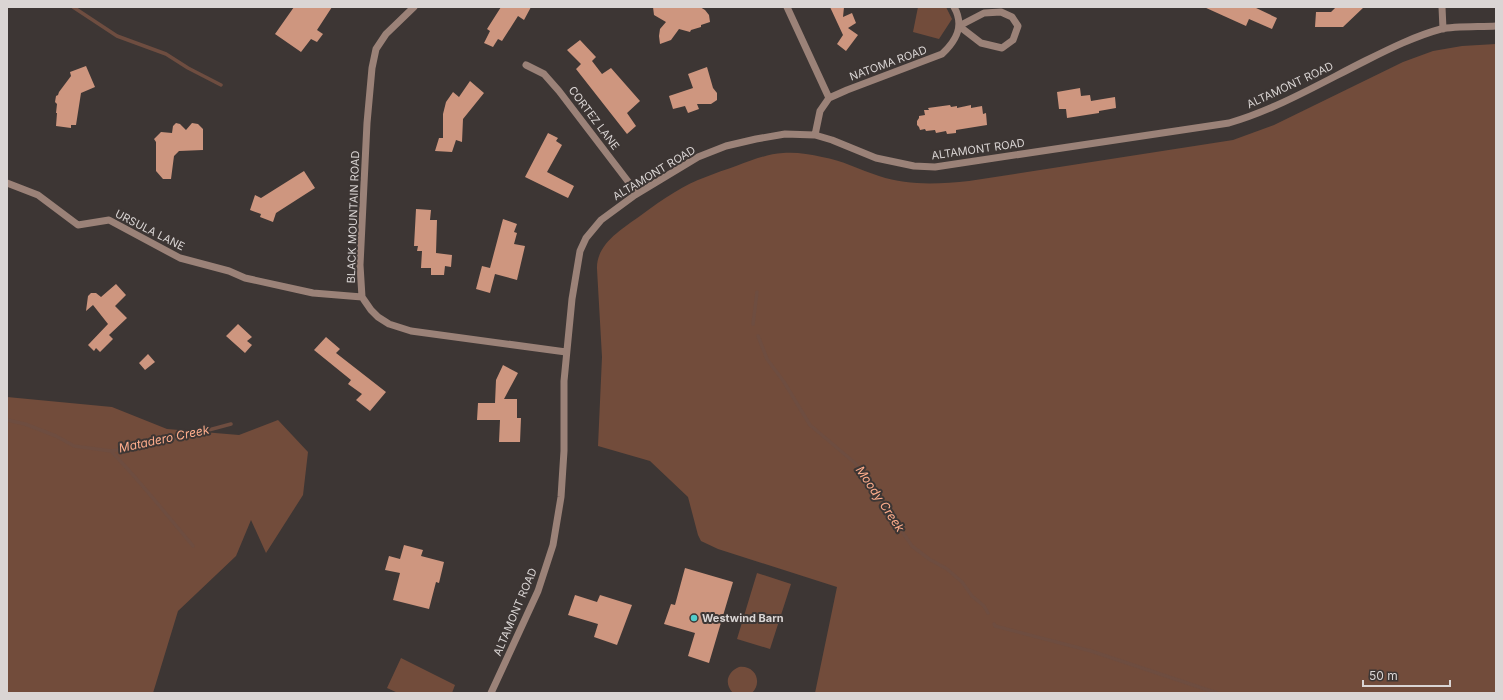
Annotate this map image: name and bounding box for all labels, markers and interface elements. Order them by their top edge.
street label: NATOMA ROAD [847,42,929,83]
street label: ALTAMONT ROAD [1244,59,1336,111]
street label: CORTEZ LANE [566,83,622,153]
street label: ALTAMONT ROAD [930,136,1026,162]
street label: ALTAMONT ROAD [610,143,698,203]
street label: BLACK MOUNTAIN ROAD [344,150,362,284]
street label: URSULA LANE [113,206,187,254]
water label: Matadero Creek [117,422,211,455]
water label: Moody Creek [853,463,908,535]
street label: ALTAMONT ROAD [490,566,540,658]
place label: Westwind Barn [702,611,784,625]
marker: Westwind Barn [689,613,699,623]
scale bar [1363,662,1450,688]
text: 50 m [1369,668,1398,683]

